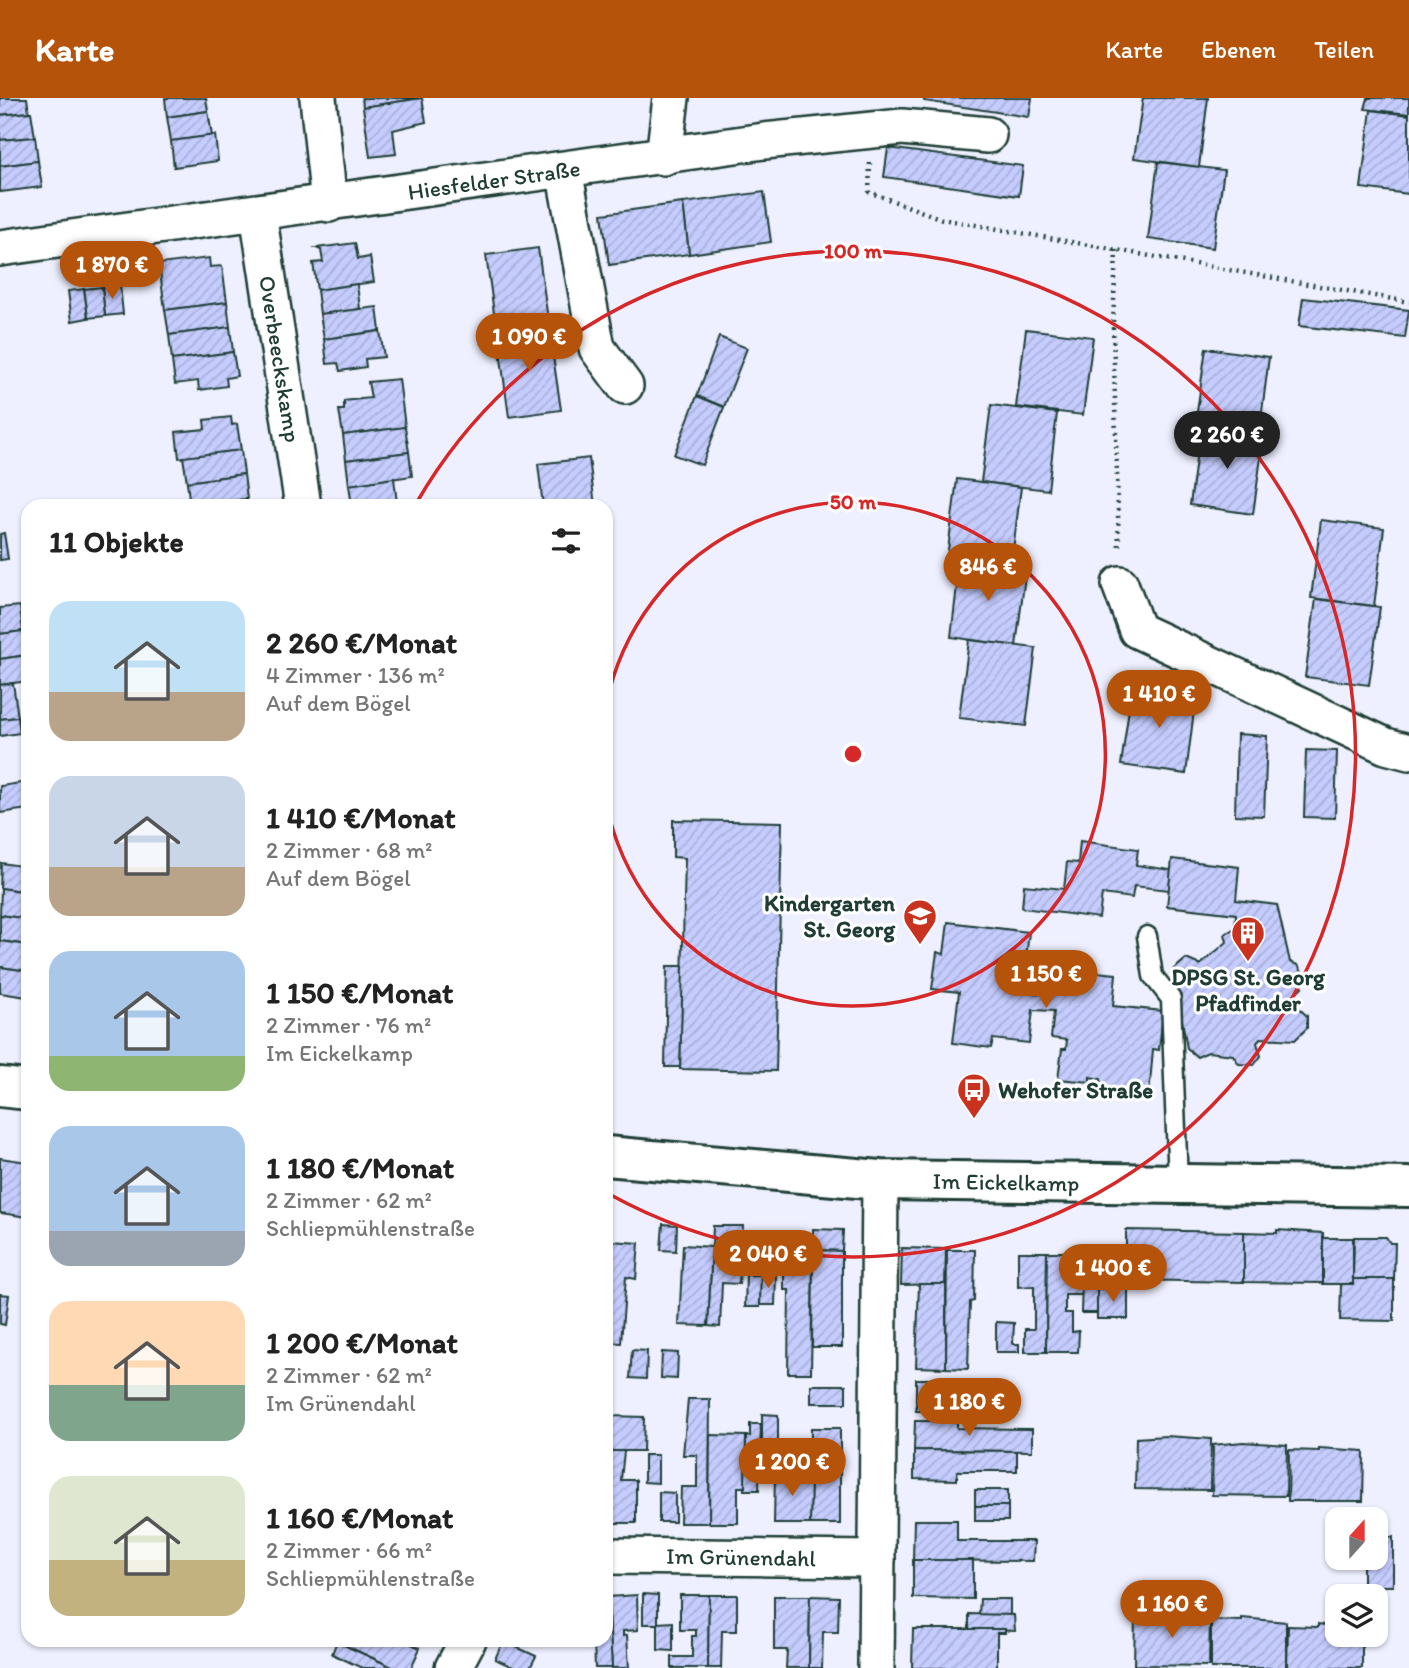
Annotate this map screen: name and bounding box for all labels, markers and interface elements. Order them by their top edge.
text: Karte [35,30,114,69]
text: Karte [1105,35,1163,64]
text: Ebenen [1201,35,1276,64]
text: Teilen [1314,35,1374,64]
street label: Hiesfelder Straße [406,154,582,206]
text: 100 m [824,238,882,263]
pin: 1 870 € [47,242,177,301]
text: 1 870 € [76,250,148,278]
street label: Overbeeckskamp [253,274,307,444]
pin: 1 090 € [464,314,594,373]
text: 1 090 € [492,322,566,350]
pin: 2 260 € [1162,412,1292,471]
text: 2 260 € [1190,420,1264,448]
text: 50 m [830,489,877,514]
icon: filters [547,522,585,560]
text: 11 Objekte [49,523,184,560]
pin: 846 € [939,544,1037,603]
text: 846 € [960,552,1016,580]
text: 2 260 €/Monat [266,624,457,661]
icon: home [105,629,189,713]
text: 4 Zimmer · 136 m² [266,661,445,689]
pin: 1 410 € [1094,670,1224,730]
text: 1 410 € [1123,679,1195,707]
text: Auf dem Bögel [266,689,411,717]
centre of rings [841,742,865,766]
text: 1 410 €/Monat [266,799,455,836]
icon: home [105,804,189,888]
text: 2 Zimmer · 68 m² [266,836,433,864]
text: Auf dem Bögel [266,864,411,892]
place label: Kindergarten St. Georg [764,889,896,943]
school or university icon: Kindergarten St. Georg [901,897,939,946]
building icon: DPSG St. Georg Pfadfinder [1229,914,1267,963]
pin: 1 150 € [981,950,1111,1010]
text: 1 150 € [1010,959,1082,987]
place label: DPSG St. Georg Pfadfinder [1171,963,1326,1017]
text: 1 150 €/Monat [266,974,453,1011]
icon: home [105,979,189,1063]
text: 2 Zimmer · 76 m² [266,1011,431,1039]
text: Im Eickelkamp [266,1039,413,1067]
bus stop icon: Wehofer Straße [955,1071,993,1120]
place label: Wehofer Straße [998,1076,1153,1104]
text: 1 180 €/Monat [266,1149,454,1186]
icon: home [105,1154,189,1238]
street label: Im Eickelkamp [932,1167,1080,1197]
text: 2 Zimmer · 62 m² [266,1186,432,1214]
text: Schliepmühlenstraße [266,1214,475,1242]
pin: 2 040 € [703,1230,833,1290]
text: 2 040 € [729,1239,807,1267]
pin: 1 400 € [1048,1244,1178,1304]
text: 1 400 € [1075,1253,1151,1281]
text: 1 200 €/Monat [266,1324,458,1361]
icon: home [105,1329,189,1413]
text: 2 Zimmer · 62 m² [266,1361,432,1389]
pin: 1 180 € [904,1378,1034,1438]
text: 1 180 € [933,1387,1005,1415]
text: Im Grünendahl [266,1389,416,1417]
pin: 1 200 € [727,1438,857,1498]
text: 1 200 € [755,1447,829,1475]
text: 1 160 €/Monat [266,1499,453,1536]
icon: home [105,1504,189,1588]
north arrow [1325,1507,1388,1570]
map controls [1325,1507,1388,1647]
text: 2 Zimmer · 66 m² [266,1536,432,1564]
street label: Im Grünendahl [666,1542,817,1572]
text: Schliepmühlenstraße [266,1564,475,1592]
pin: 1 160 € [1107,1580,1237,1640]
button: layers [1325,1584,1388,1647]
text: 1 160 € [1136,1589,1208,1617]

